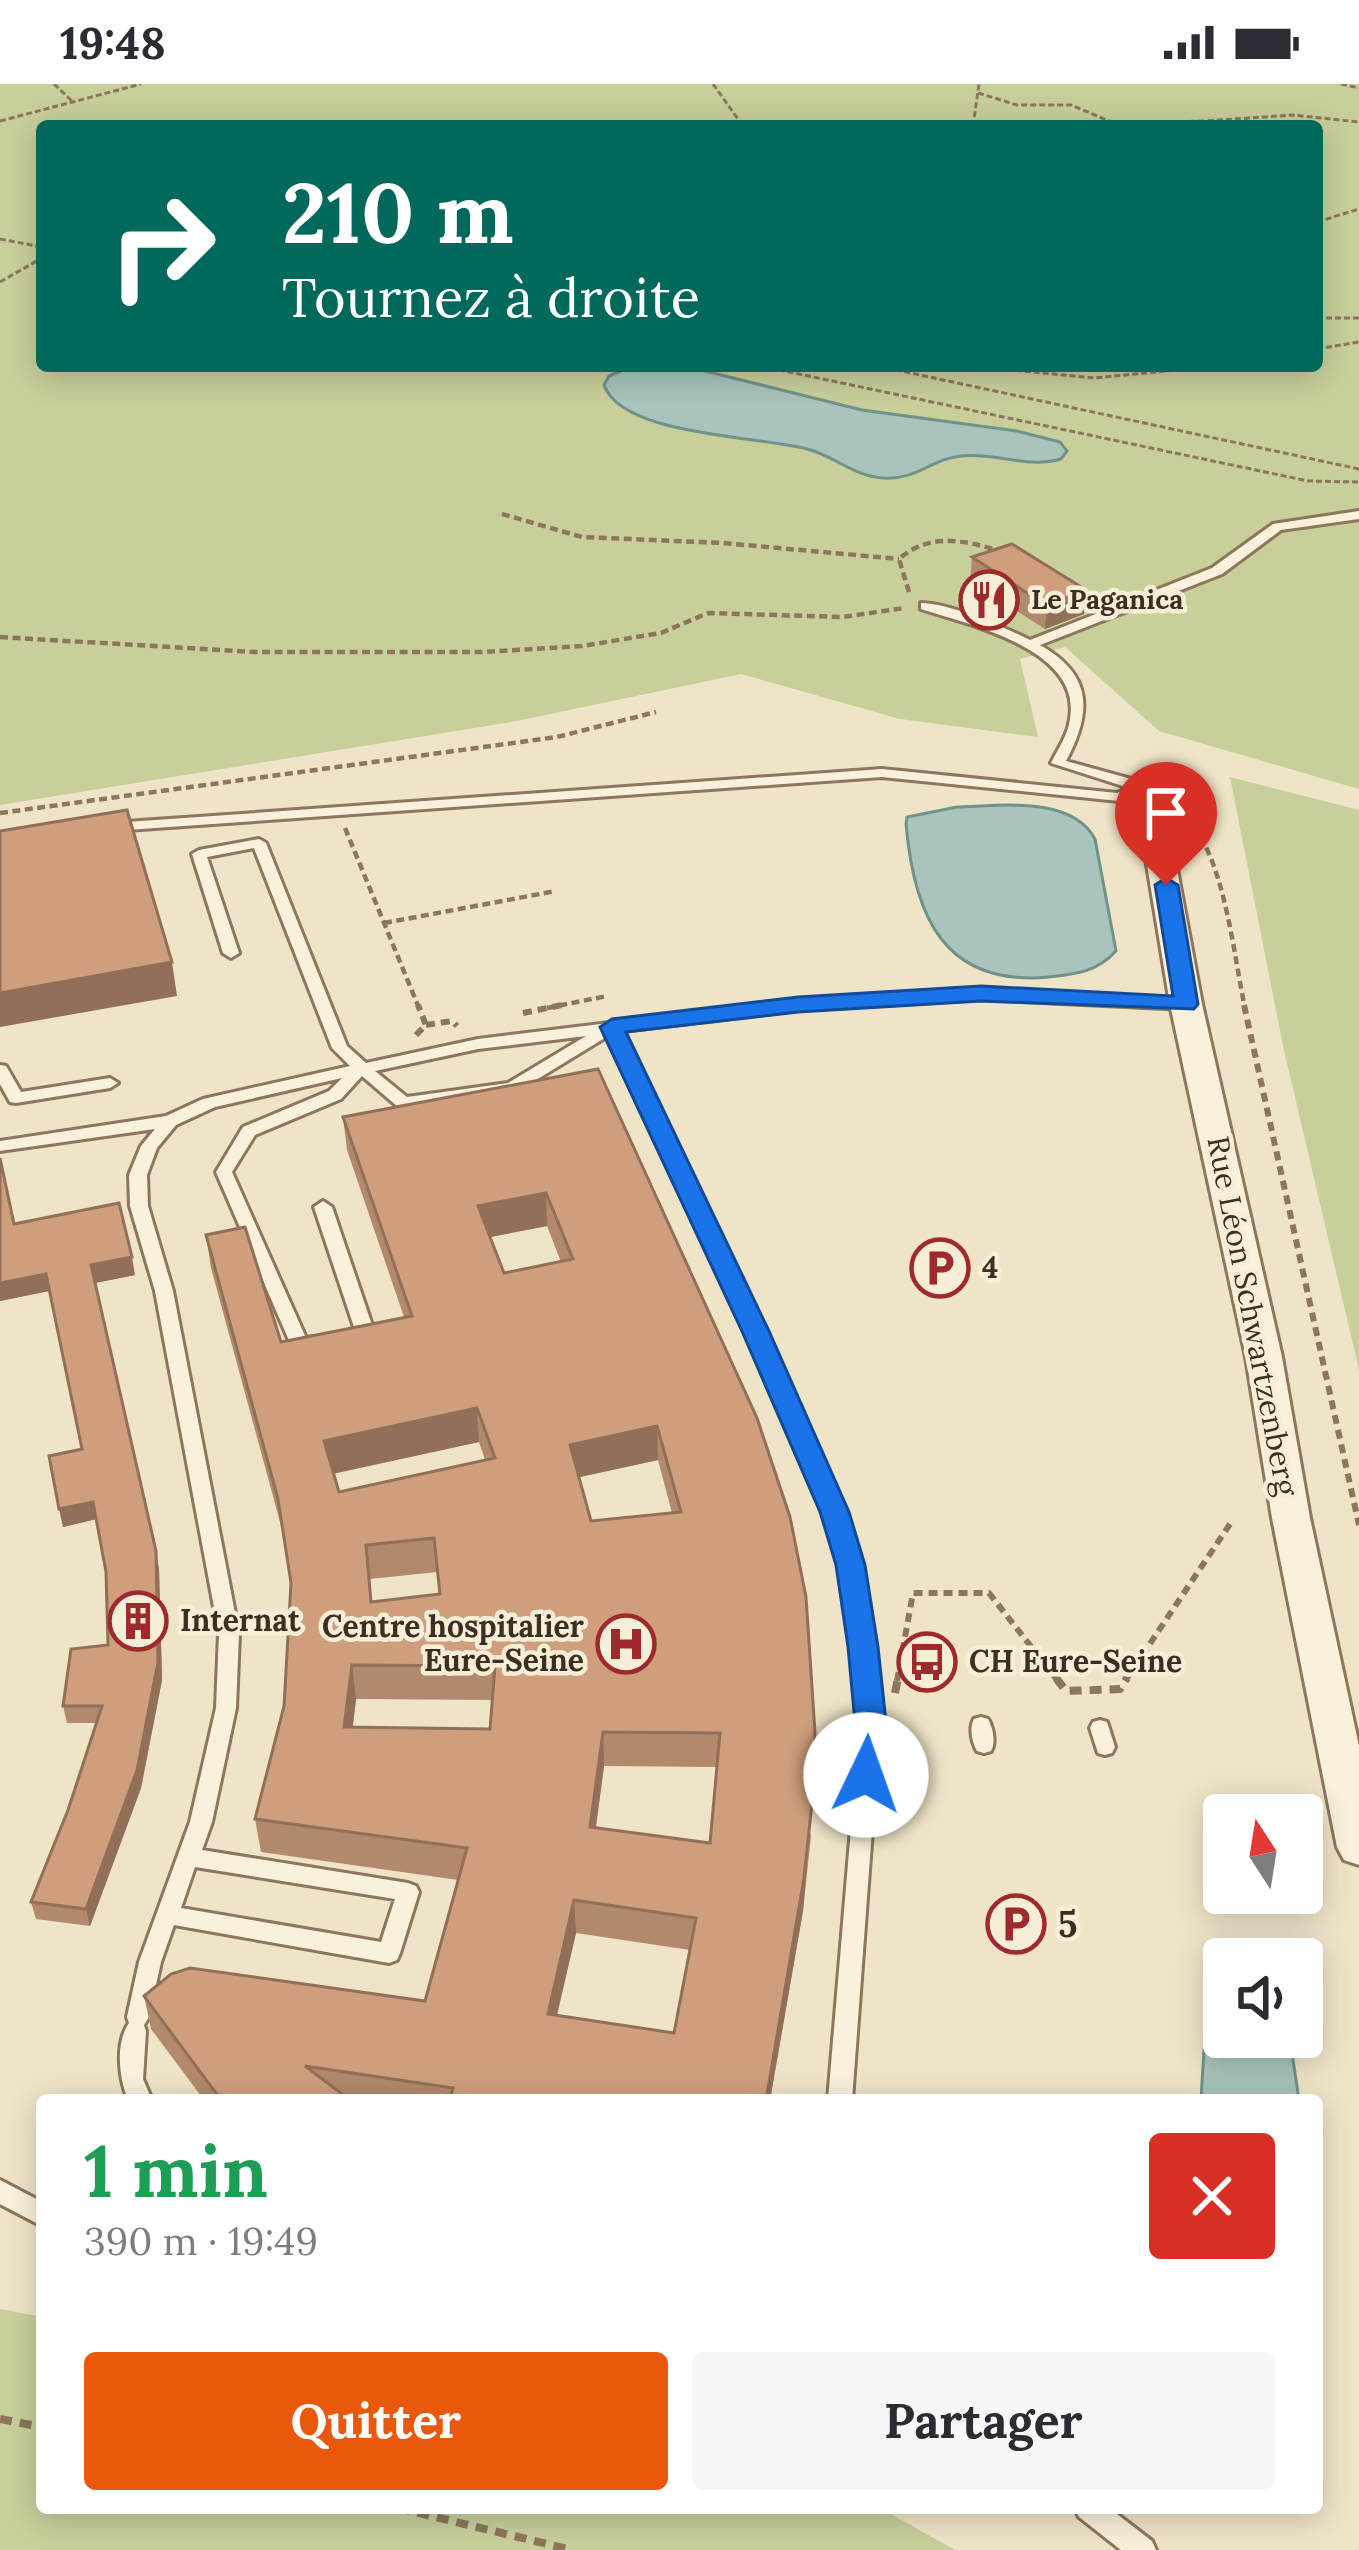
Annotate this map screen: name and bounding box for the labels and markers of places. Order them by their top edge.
restaurant icon: Le Paganica [958,569,1020,631]
place label: Le Paganica [1031,582,1183,616]
pin [1115,762,1217,885]
parking icon: 4 [909,1237,971,1299]
place label: 4 [982,1248,998,1286]
building icon: Internat [107,1590,169,1652]
place label: Internat [180,1601,301,1639]
place label: Centre hospitalier Eure-Seine [322,1607,585,1679]
hospital icon: Centre hospitalier Eure-Seine [595,1613,657,1675]
bus stop icon: CH Eure-Seine [896,1631,958,1693]
place label: CH Eure-Seine [969,1642,1182,1680]
parking icon: 5 [985,1893,1047,1955]
place label: 5 [1058,1901,1077,1947]

